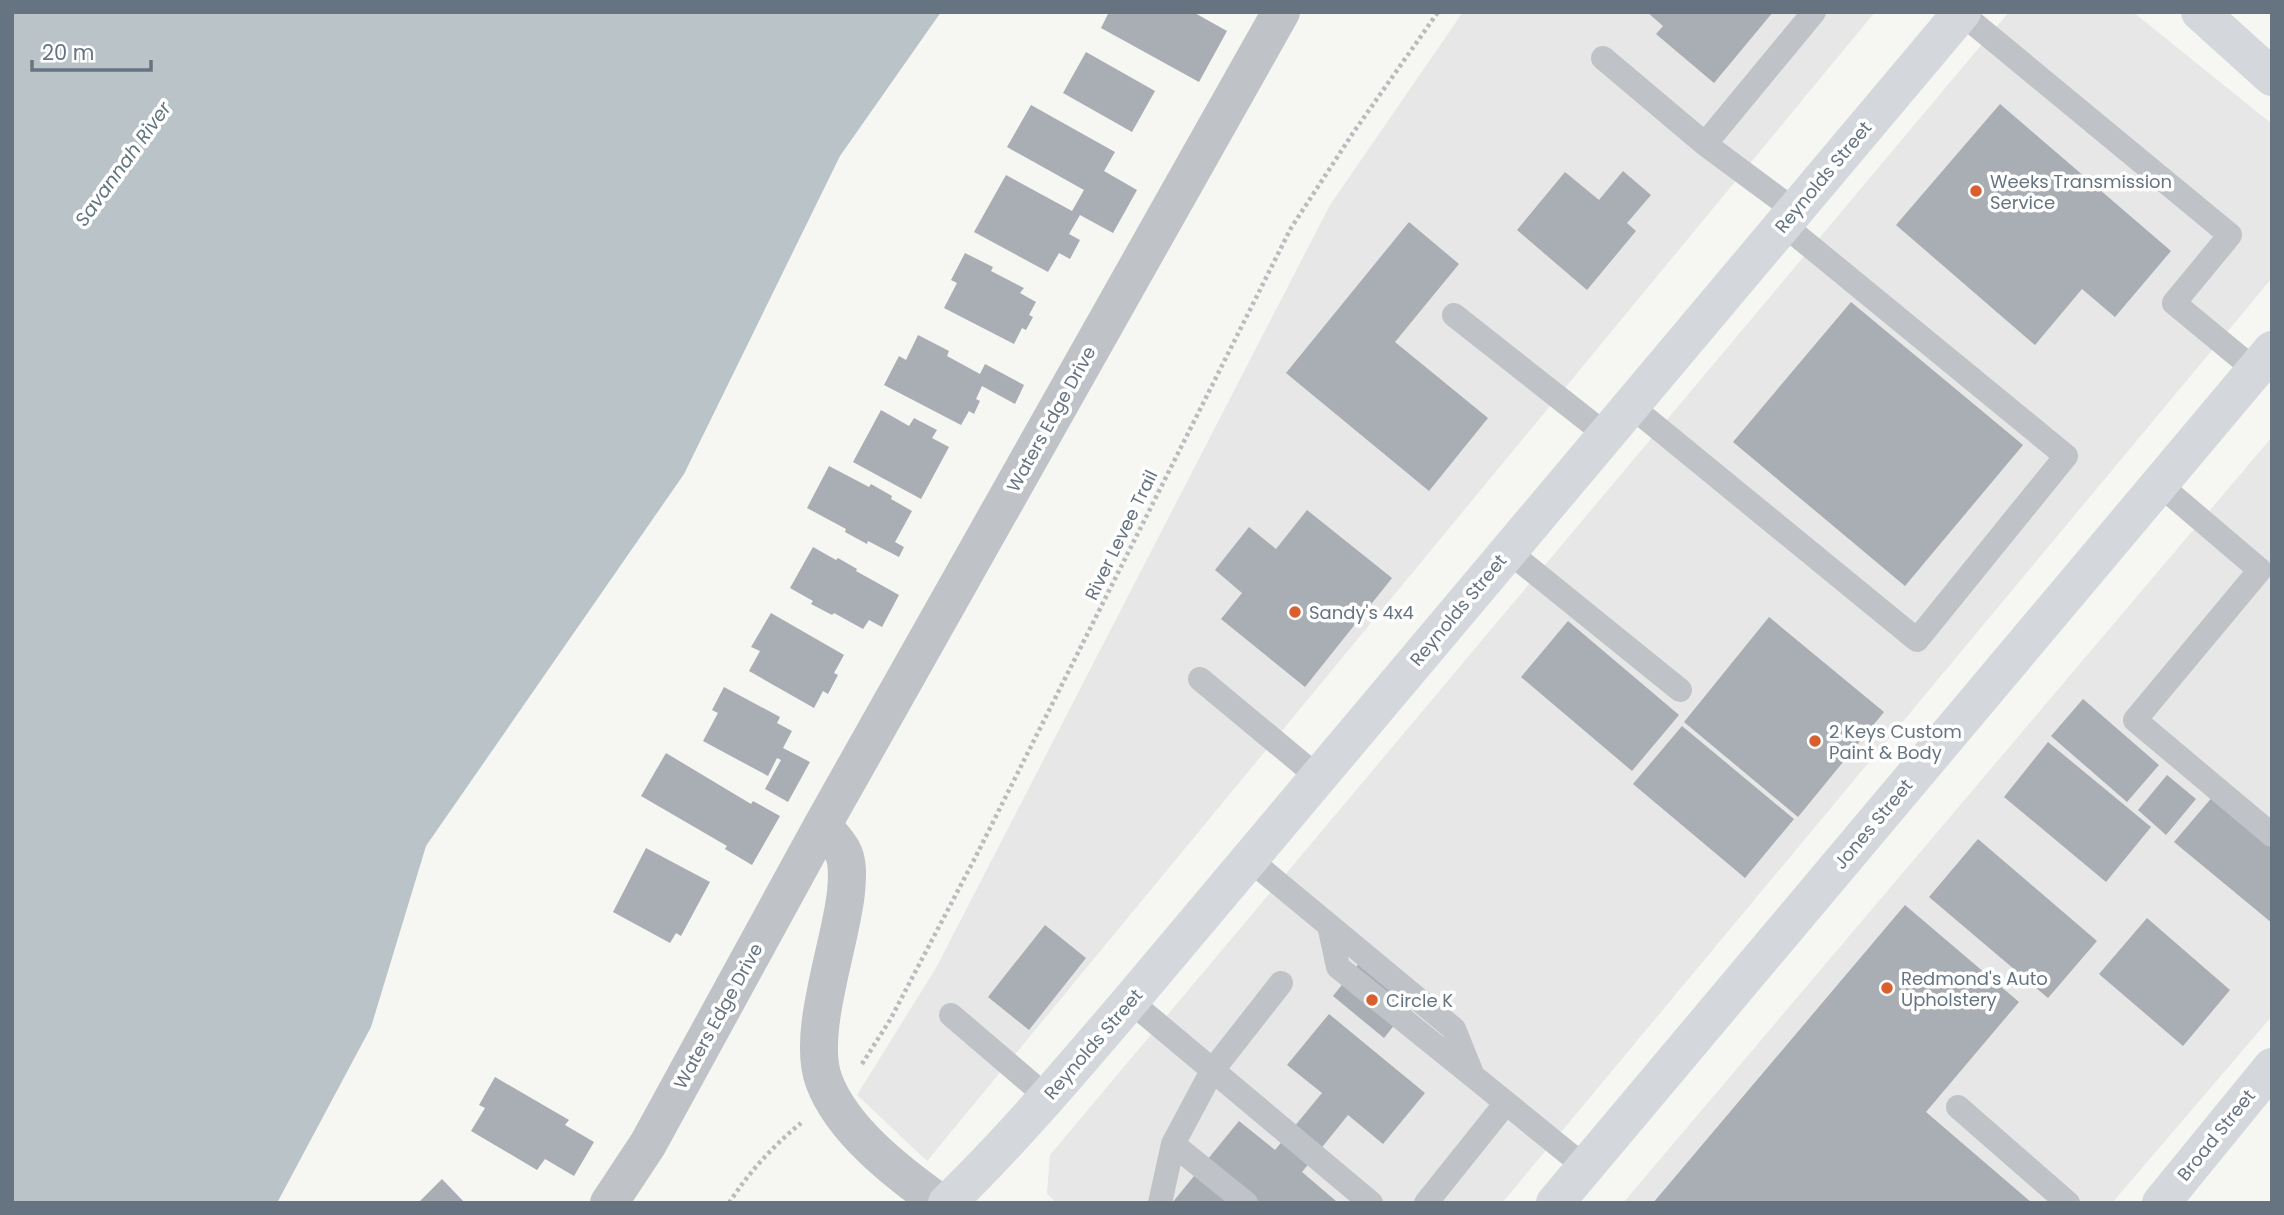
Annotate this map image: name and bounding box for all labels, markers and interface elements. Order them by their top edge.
scale bar [32,28,150,72]
text: 20 m [42,38,95,67]
water label: Savannah River [69,95,178,232]
street label: Reynolds Street [1769,116,1877,238]
place label: Weeks Transmission Service [1990,169,2172,215]
marker: Weeks Transmission Service [1968,183,1984,199]
street label: Waters Edge Drive [1001,342,1101,496]
street label: River Levee Trail [1079,466,1163,604]
street label: Reynolds Street [1404,549,1512,671]
place label: Sandy's 4x4 [1309,600,1414,625]
marker: Sandy's 4x4 [1287,604,1303,620]
place label: 2 Keys Custom Paint & Body [1829,719,1962,765]
marker: 2 Keys Custom Paint & Body [1807,733,1823,749]
street label: Jones Street [1828,774,1918,874]
street label: Waters Edge Drive [668,939,768,1093]
place label: Redmond's Auto Upholstery [1901,966,2048,1012]
marker: Redmond's Auto Upholstery [1879,980,1895,996]
street label: Reynolds Street [1038,983,1148,1105]
place label: Circle K [1386,988,1453,1013]
marker: Circle K [1364,992,1380,1008]
street label: Broad Street [2171,1084,2261,1186]

